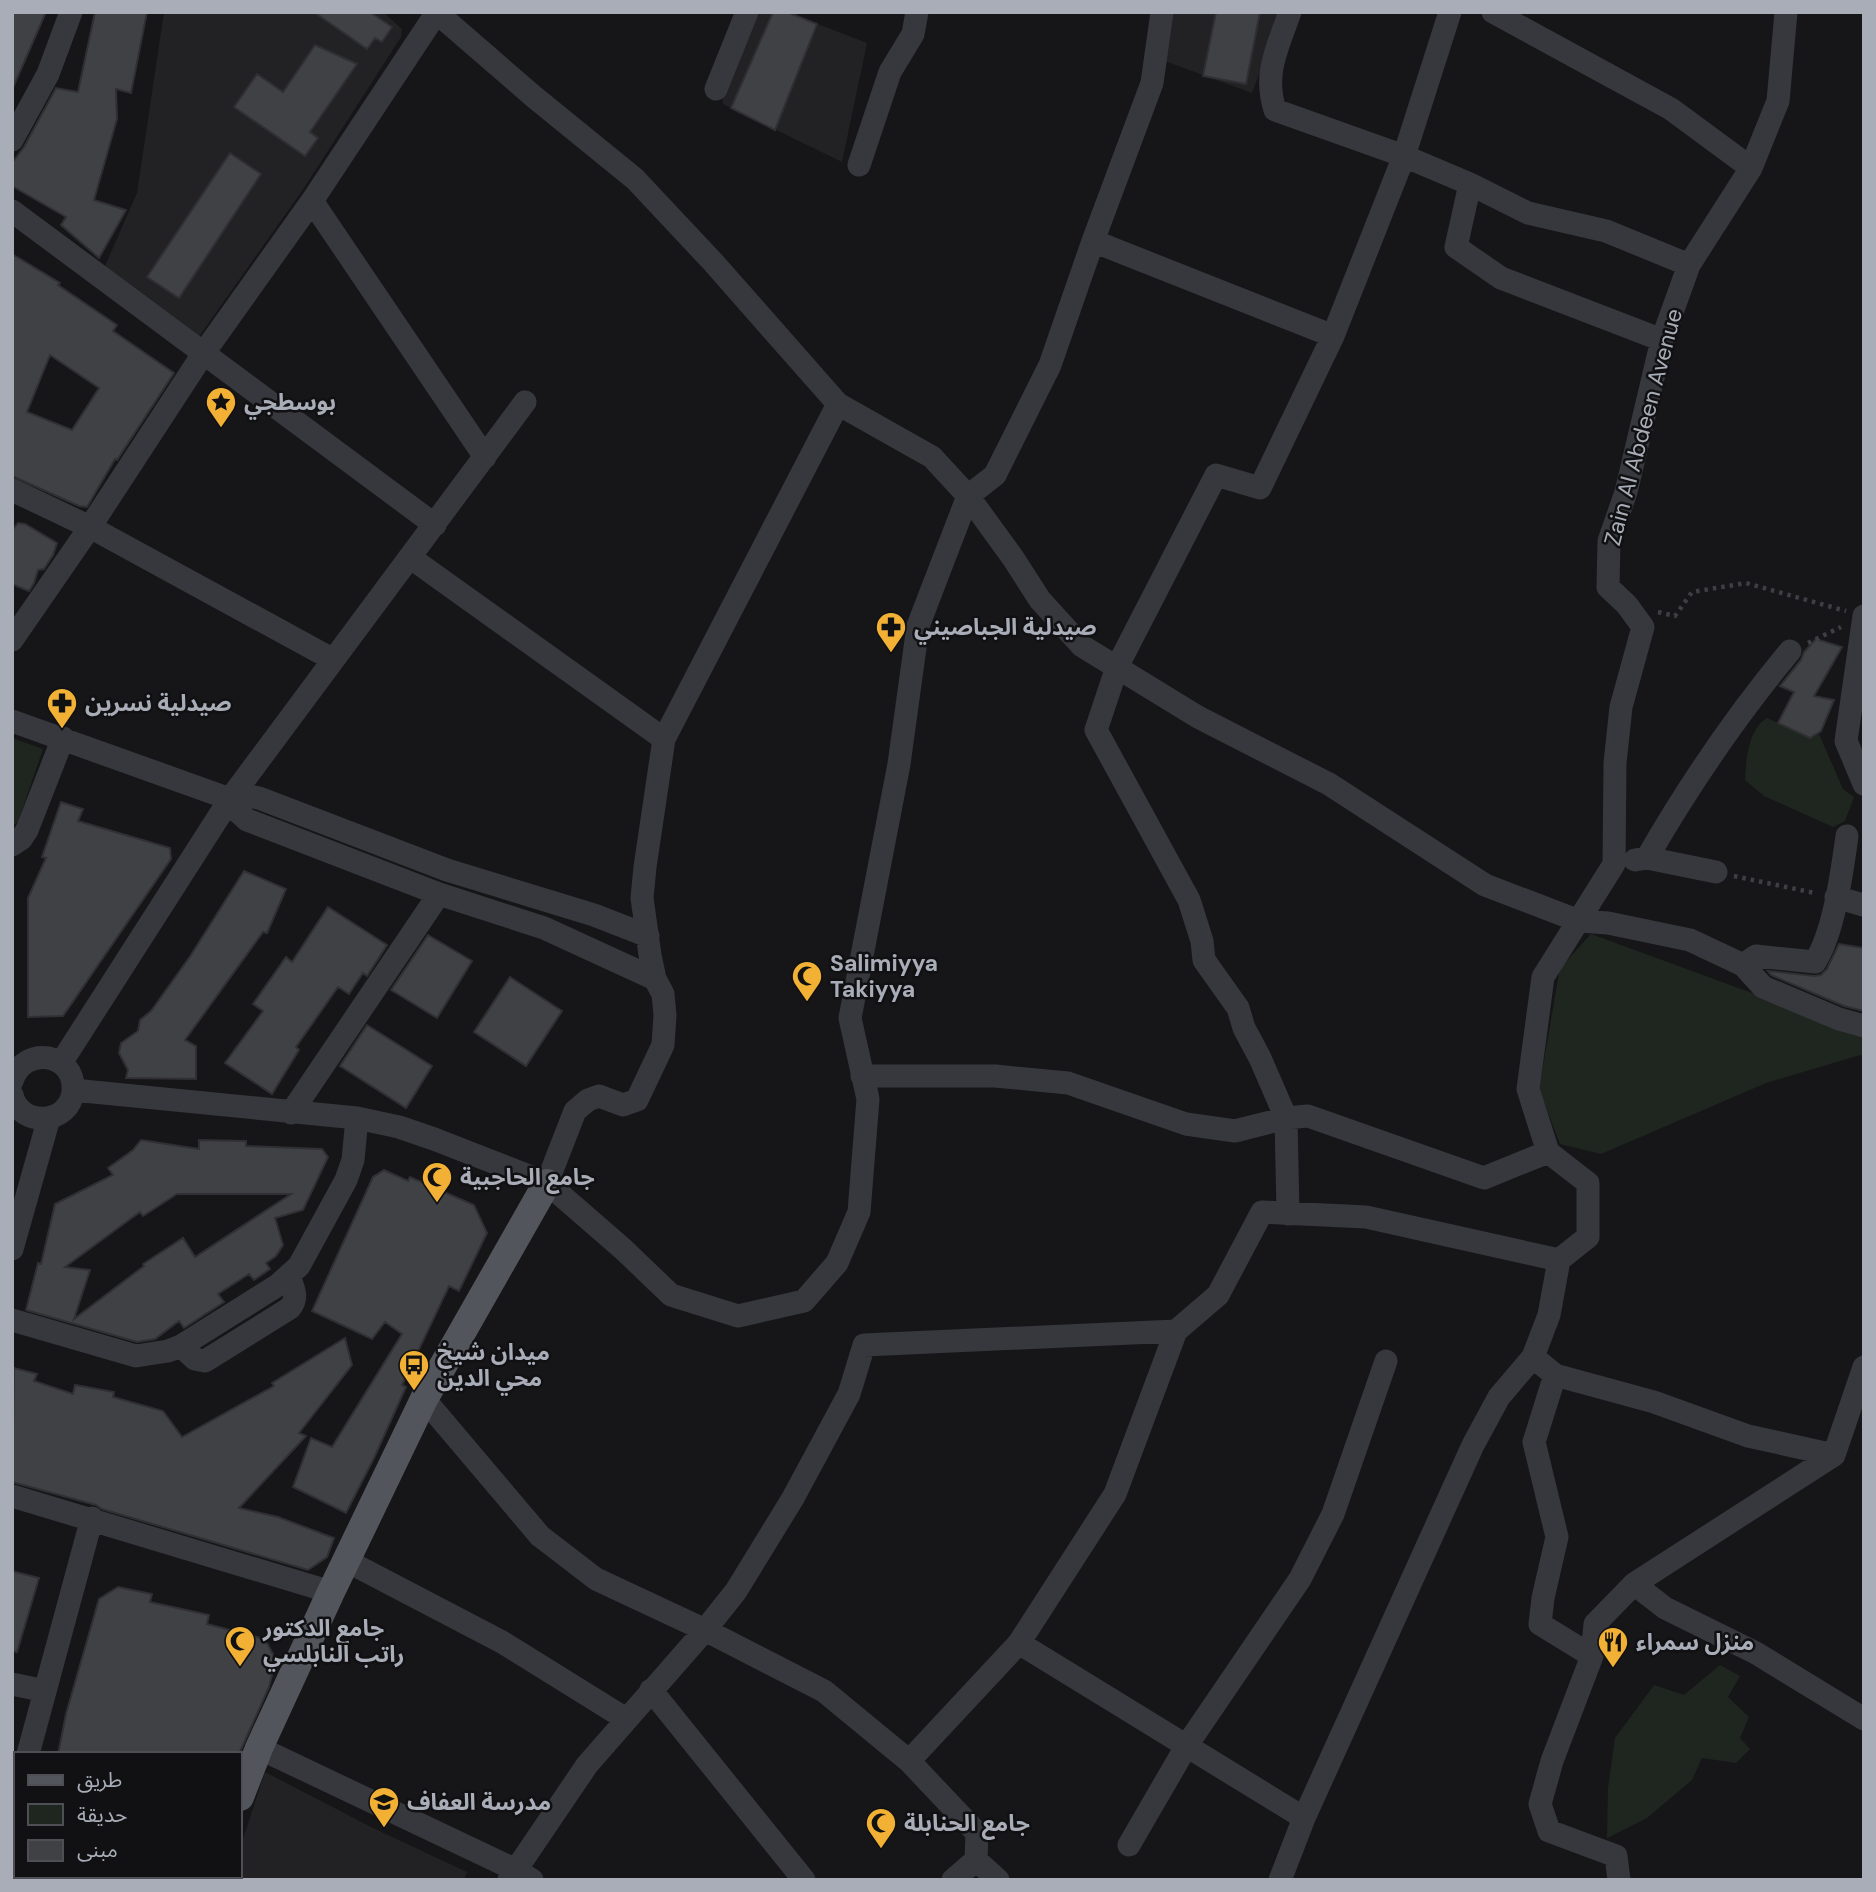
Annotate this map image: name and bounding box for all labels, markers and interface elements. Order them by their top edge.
street label: Zain Al Abdeen Avenue [1597,305,1689,549]
place icon: بوسطجي [204,385,238,429]
place label: بوسطجي [244,387,336,420]
pharmacy icon: صيدلية الجباصيني [874,610,908,654]
place label: صيدلية الجباصيني [914,612,1097,645]
pharmacy icon: صيدلية نسرين [45,686,79,730]
place label: صيدلية نسرين [85,688,232,718]
place label: Salimiyya Takiyya [830,948,938,1004]
mosque icon: Salimiyya Takiyya [790,959,824,1003]
mosque icon: جامع الحاجبية [420,1160,454,1204]
place label: جامع الحاجبية [460,1162,595,1194]
place label: ميدان شيخ محي الدين [437,1337,550,1396]
bus stop icon: ميدان شيخ محي الدين [397,1348,431,1392]
place label: جامع الدكتور راتب النابلسي [262,1613,404,1672]
mosque icon: جامع الدكتور راتب النابلسي [223,1624,257,1668]
restaurant icon: منزل سمراء [1596,1625,1630,1669]
place label: منزل سمراء [1636,1627,1754,1657]
legend [14,1752,242,1878]
text: طريق [77,1766,122,1794]
school or university icon: مدرسة العفاف [367,1785,401,1829]
place label: مدرسة العفاف [407,1787,551,1817]
text: حديقة [77,1801,127,1829]
mosque icon: جامع الحنابلة [864,1806,898,1850]
place label: جامع الحنابلة [904,1808,1030,1840]
text: مبنى [77,1836,118,1864]

